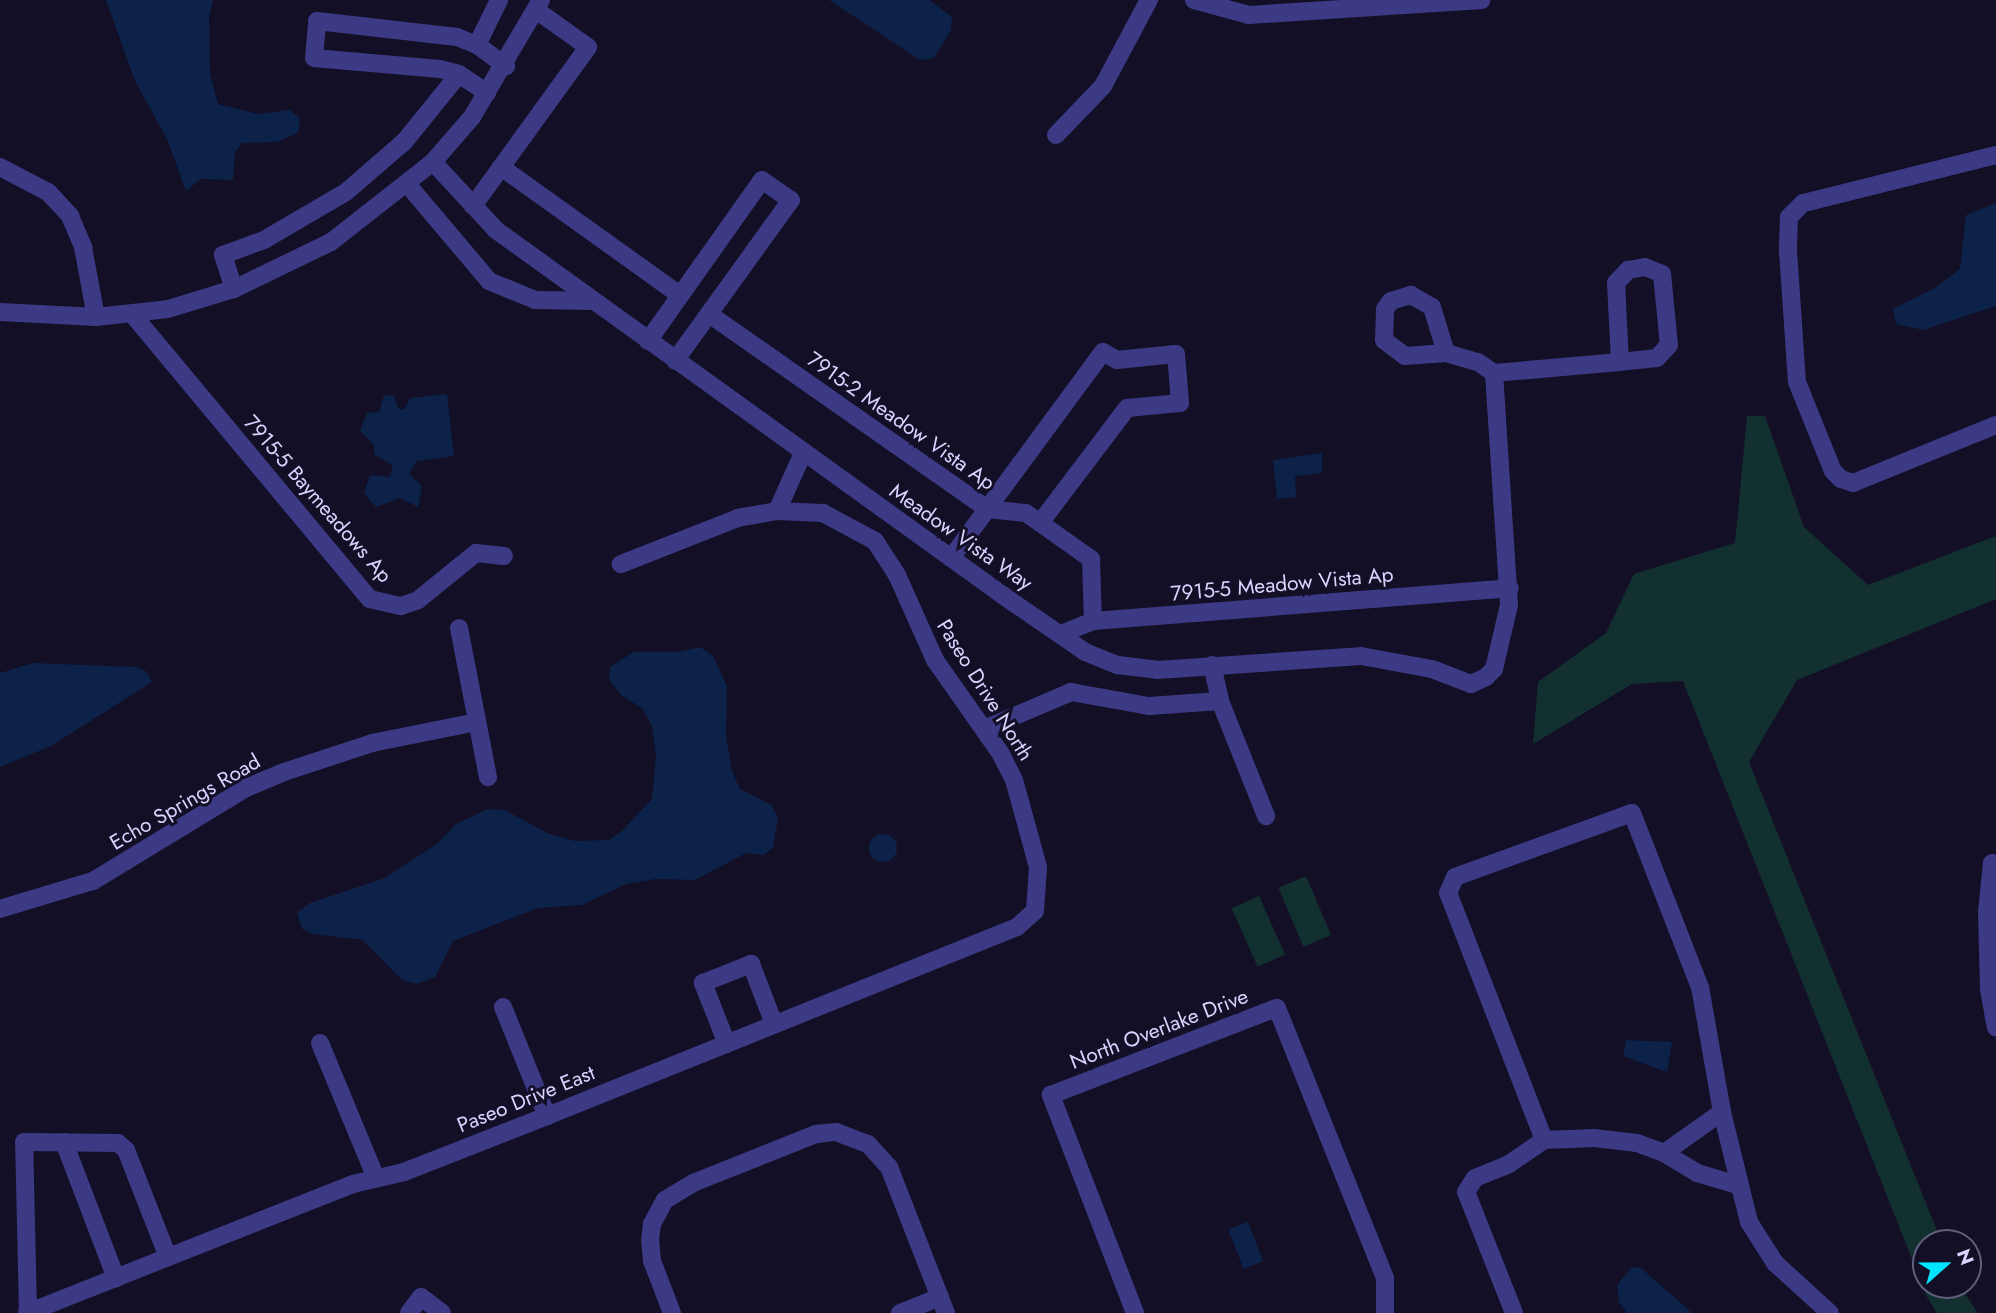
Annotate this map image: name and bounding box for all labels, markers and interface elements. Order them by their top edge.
street label: 7915-2 Meadow Vista Ap [802,347,1000,495]
street label: 7915-5 Baymeadows Ap [239,410,397,588]
street label: Meadow Vista Way [885,478,1037,596]
street label: 7915-5 Meadow Vista Ap [1170,562,1394,606]
street label: Paseo Drive North [931,615,1039,765]
street label: Echo Springs Road [105,749,265,855]
street label: North Overlake Drive [1066,983,1252,1075]
street label: Paseo Drive East [454,1060,598,1138]
north arrow [1912,1229,1982,1299]
text: N [1950,1245,1981,1269]

